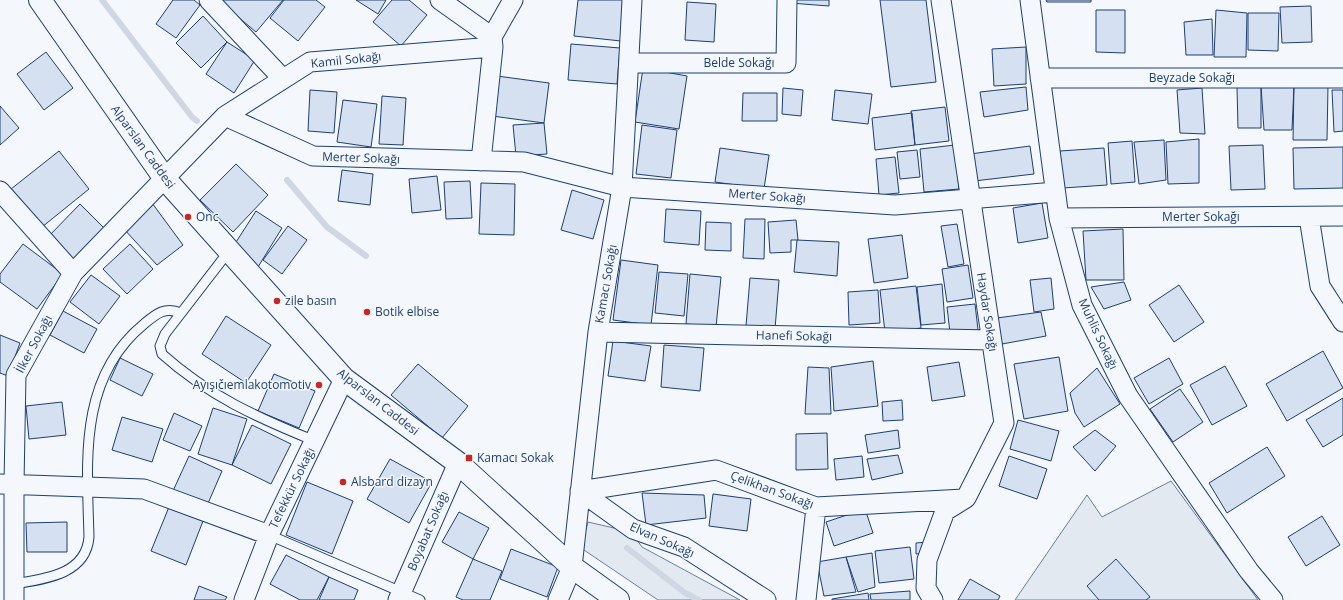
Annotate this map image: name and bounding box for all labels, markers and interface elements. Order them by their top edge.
street label: Kamil Sokağı [310,47,382,72]
street label: Belde Sokağı [703,54,775,71]
street label: Beyzade Sokağı [1149,69,1235,86]
street label: Alparslan Caddesi [107,101,180,192]
street label: Merter Sokağı [322,148,400,167]
street label: Merter Sokağı [728,184,806,207]
place label: Onc [196,208,219,225]
street label: Merter Sokağı [1162,208,1240,225]
marker: Onc [183,212,193,222]
street label: Kamacı Sokağı [590,243,621,325]
street label: Haydar Sokağı [973,271,1002,353]
place label: zile basın [285,292,337,309]
street label: Muhlis Sokağı [1075,295,1122,372]
marker: zile basın [272,296,282,306]
place label: Botik elbise [375,303,440,320]
marker: Botik elbise [362,307,372,317]
street label: İlker Sokağı [11,312,56,376]
street label: Hanefi Sokağı [756,326,832,345]
street label: Alparslan Caddesi [334,364,423,439]
place label: Ayışıčıemlakotomotiv [193,376,311,393]
marker: Ayışıčıemlakotomotiv [314,380,324,390]
street label: Tefekkür Sokağı [265,444,319,531]
place label: Kamacı Sokak [477,449,554,466]
marker: Kamacı Sokak [464,453,474,463]
street label: Çelikhan Sokağı [728,467,816,512]
place label: Alsbard dizayn [351,473,433,490]
marker: Alsbard dizayn [338,477,348,487]
street label: Boyabat Sokağı [403,488,452,573]
street label: Elvan Sokağı [627,518,697,561]

